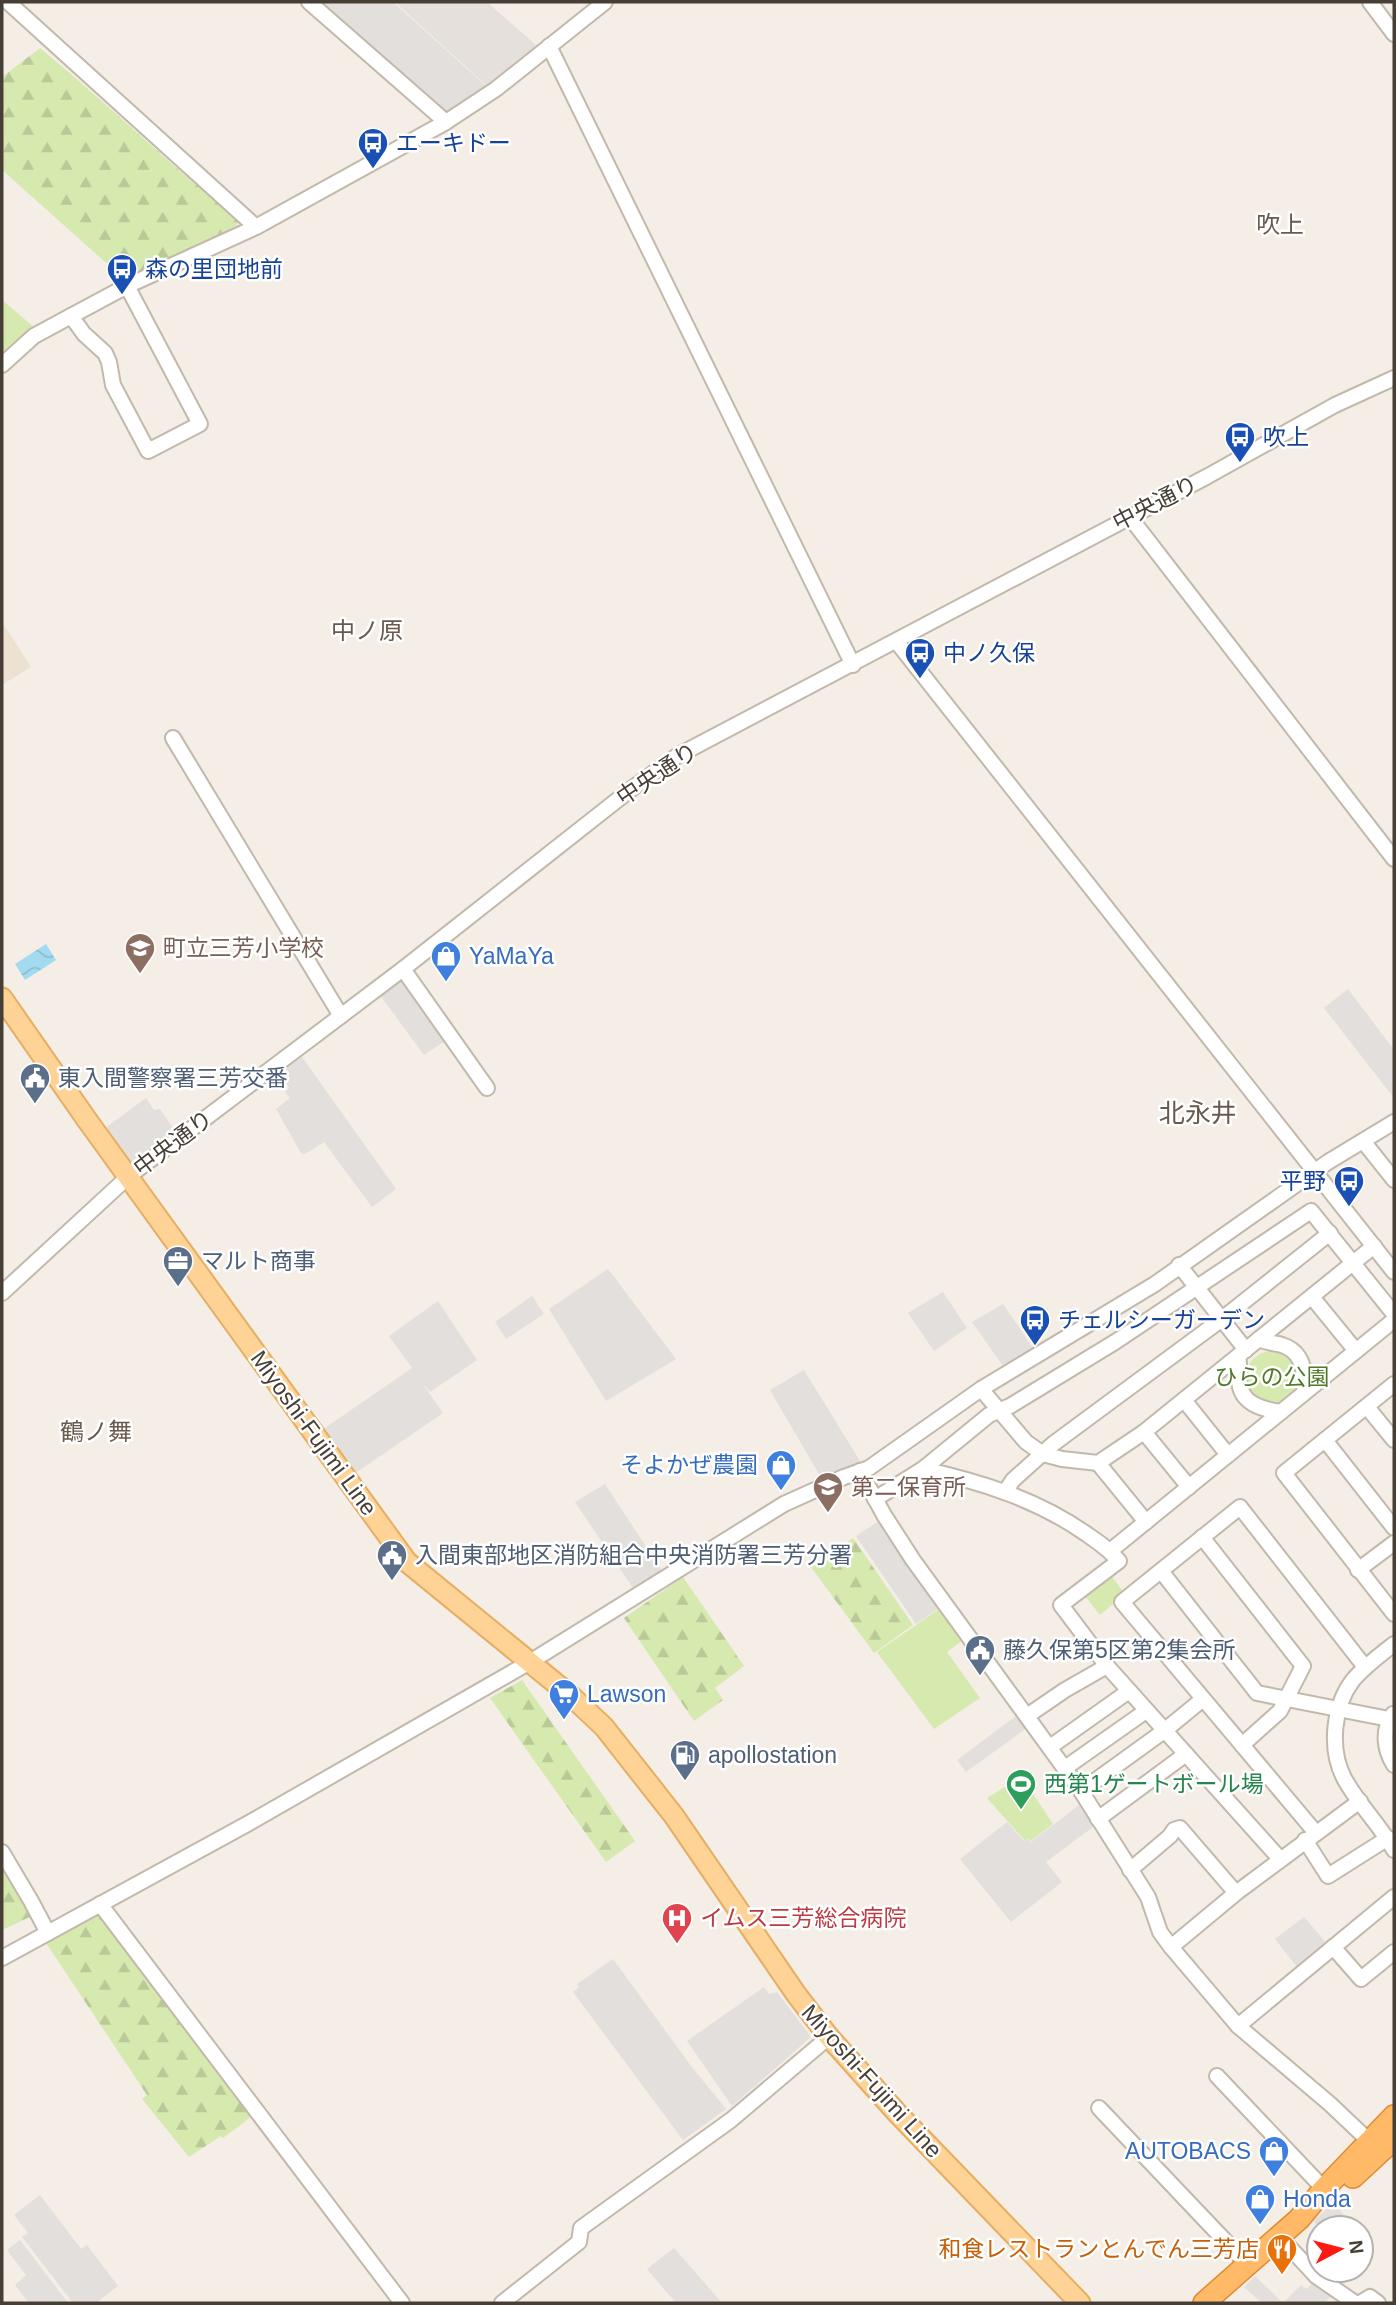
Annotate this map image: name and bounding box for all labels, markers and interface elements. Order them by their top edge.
bus stop icon: エーキドー [356,126,390,170]
place label: エーキドー [396,130,511,156]
district label: 吹上 [1256,211,1304,238]
bus stop icon: 森の里団地前 [105,252,139,296]
place label: 森の里団地前 [145,256,283,282]
bus stop icon: 吹上 [1223,420,1257,464]
place label: 吹上 [1263,424,1309,450]
street label: 中央通り [1108,471,1202,535]
district label: 中ノ原 [331,617,403,644]
bus stop icon: 中ノ久保 [903,636,937,680]
place label: 中ノ久保 [943,640,1035,666]
street label: 中央通り [612,737,702,811]
school or university icon: 町立三芳小学校 [123,931,157,975]
place label: 町立三芳小学校 [163,935,324,961]
shop icon: YaMaYa [429,939,463,983]
place label: YaMaYa [469,943,554,969]
public building icon: 東入間警察署三芳交番 [18,1061,52,1105]
place label: 東入間警察署三芳交番 [58,1065,288,1091]
district label: 北永井 [1159,1098,1237,1128]
street label: 中央通り [128,1105,218,1181]
bus stop icon: 平野 [1332,1164,1366,1208]
place label: 平野 [1280,1168,1326,1194]
office icon: マルト商事 [161,1244,195,1288]
place label: マルト商事 [201,1248,316,1274]
bus stop icon: チェルシーガーデン [1018,1303,1052,1347]
place label: チェルシーガーデン [1058,1307,1265,1333]
street label: Miyoshi-Fujimi Line [246,1346,382,1520]
park label: ひらの公園 [1215,1364,1330,1390]
district label: 鶴ノ舞 [60,1418,132,1445]
shop icon: そよかぜ農園 [764,1448,798,1492]
place label: そよかぜ農園 [620,1452,758,1478]
school or university icon: 第二保育所 [811,1470,845,1514]
place label: 第二保育所 [851,1474,966,1500]
public building icon: 入間東部地区消防組合中央消防署三芳分署 [375,1538,409,1582]
place label: 入間東部地区消防組合中央消防署三芳分署 [415,1542,852,1568]
public building icon: 藤久保第5区第2集会所 [963,1633,997,1677]
place label: 藤久保第5区第2集会所 [1003,1637,1236,1663]
supermarket icon: Lawson [547,1677,581,1721]
place label: Lawson [587,1681,666,1707]
fuel station icon: apollostation [668,1738,702,1782]
place label: apollostation [708,1742,837,1768]
sports icon: 西第1ゲートボール場 [1004,1767,1038,1811]
place label: 西第1ゲートボール場 [1044,1771,1264,1797]
hospital icon: イムス三芳総合病院 [660,1901,694,1945]
place label: イムス三芳総合病院 [700,1905,907,1931]
street label: Miyoshi-Fujimi Line [796,1999,948,2163]
shop icon: AUTOBACS [1257,2134,1291,2178]
place label: AUTOBACS [1125,2138,1251,2164]
shop icon: Honda [1243,2182,1277,2226]
place label: Honda [1283,2186,1351,2212]
north arrow [1305,2214,1375,2284]
restaurant icon: 和食レストランとんでん三芳店 [1265,2232,1299,2276]
place label: 和食レストランとんでん三芳店 [938,2236,1259,2262]
text: N [1345,2239,1368,2255]

